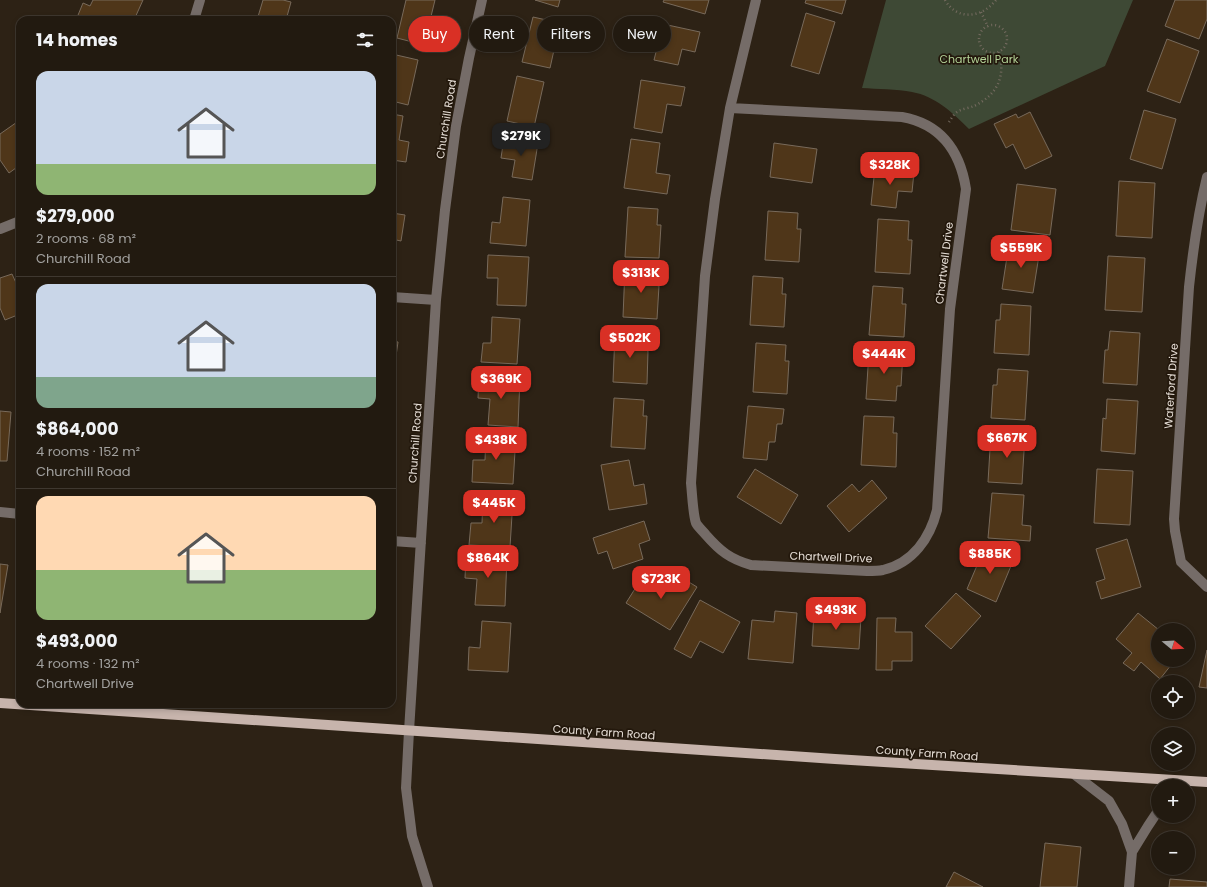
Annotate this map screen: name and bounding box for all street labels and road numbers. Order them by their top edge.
street label: Churchill Road [432,78,460,160]
street label: Chartwell Drive [931,221,957,305]
street label: Waterford Drive [1160,342,1182,429]
street label: Churchill Road [404,403,426,483]
street label: Chartwell Drive [789,548,873,566]
street label: County Farm Road [552,720,656,744]
street label: County Farm Road [875,741,979,765]

